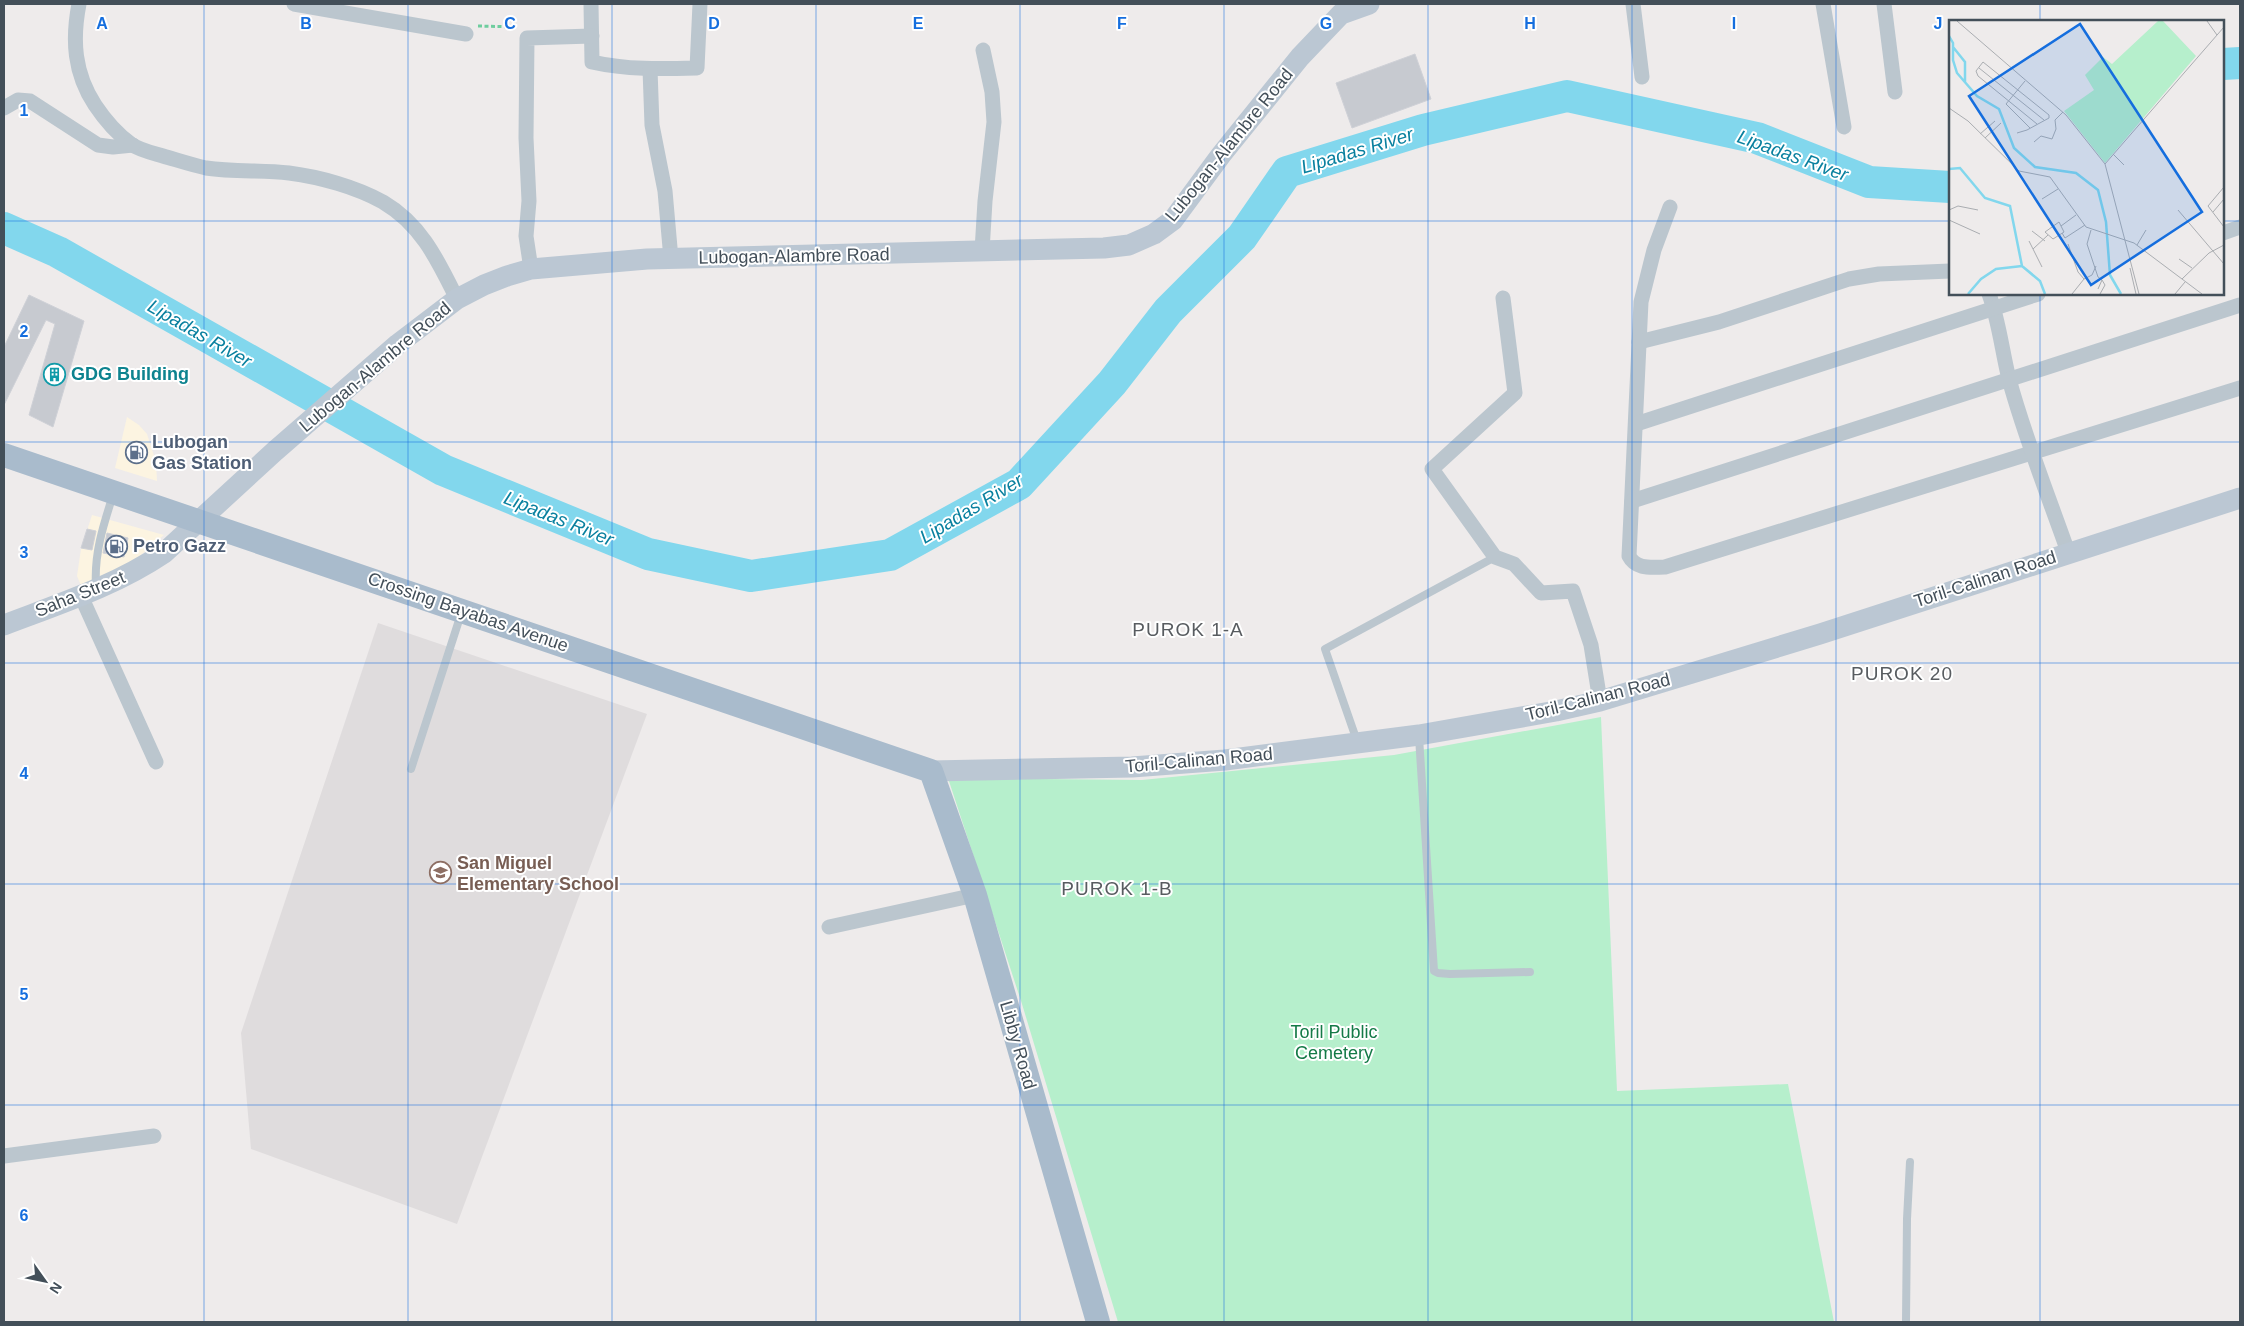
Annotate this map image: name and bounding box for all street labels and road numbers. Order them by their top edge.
street label: Lubogan-Alambre Road [1161,64,1297,226]
street label: Lubogan-Alambre Road [698,244,890,268]
street label: Lubogan-Alambre Road [295,298,455,436]
street label: Toril-Calinan Road [1911,547,2059,611]
street label: Saha Street [32,567,128,621]
street label: Crossing Bayabas Avenue [365,568,571,656]
street label: Toril-Calinan Road [1524,669,1672,725]
street label: Toril-Calinan Road [1124,744,1274,776]
street label: Libby Road [996,998,1040,1092]

